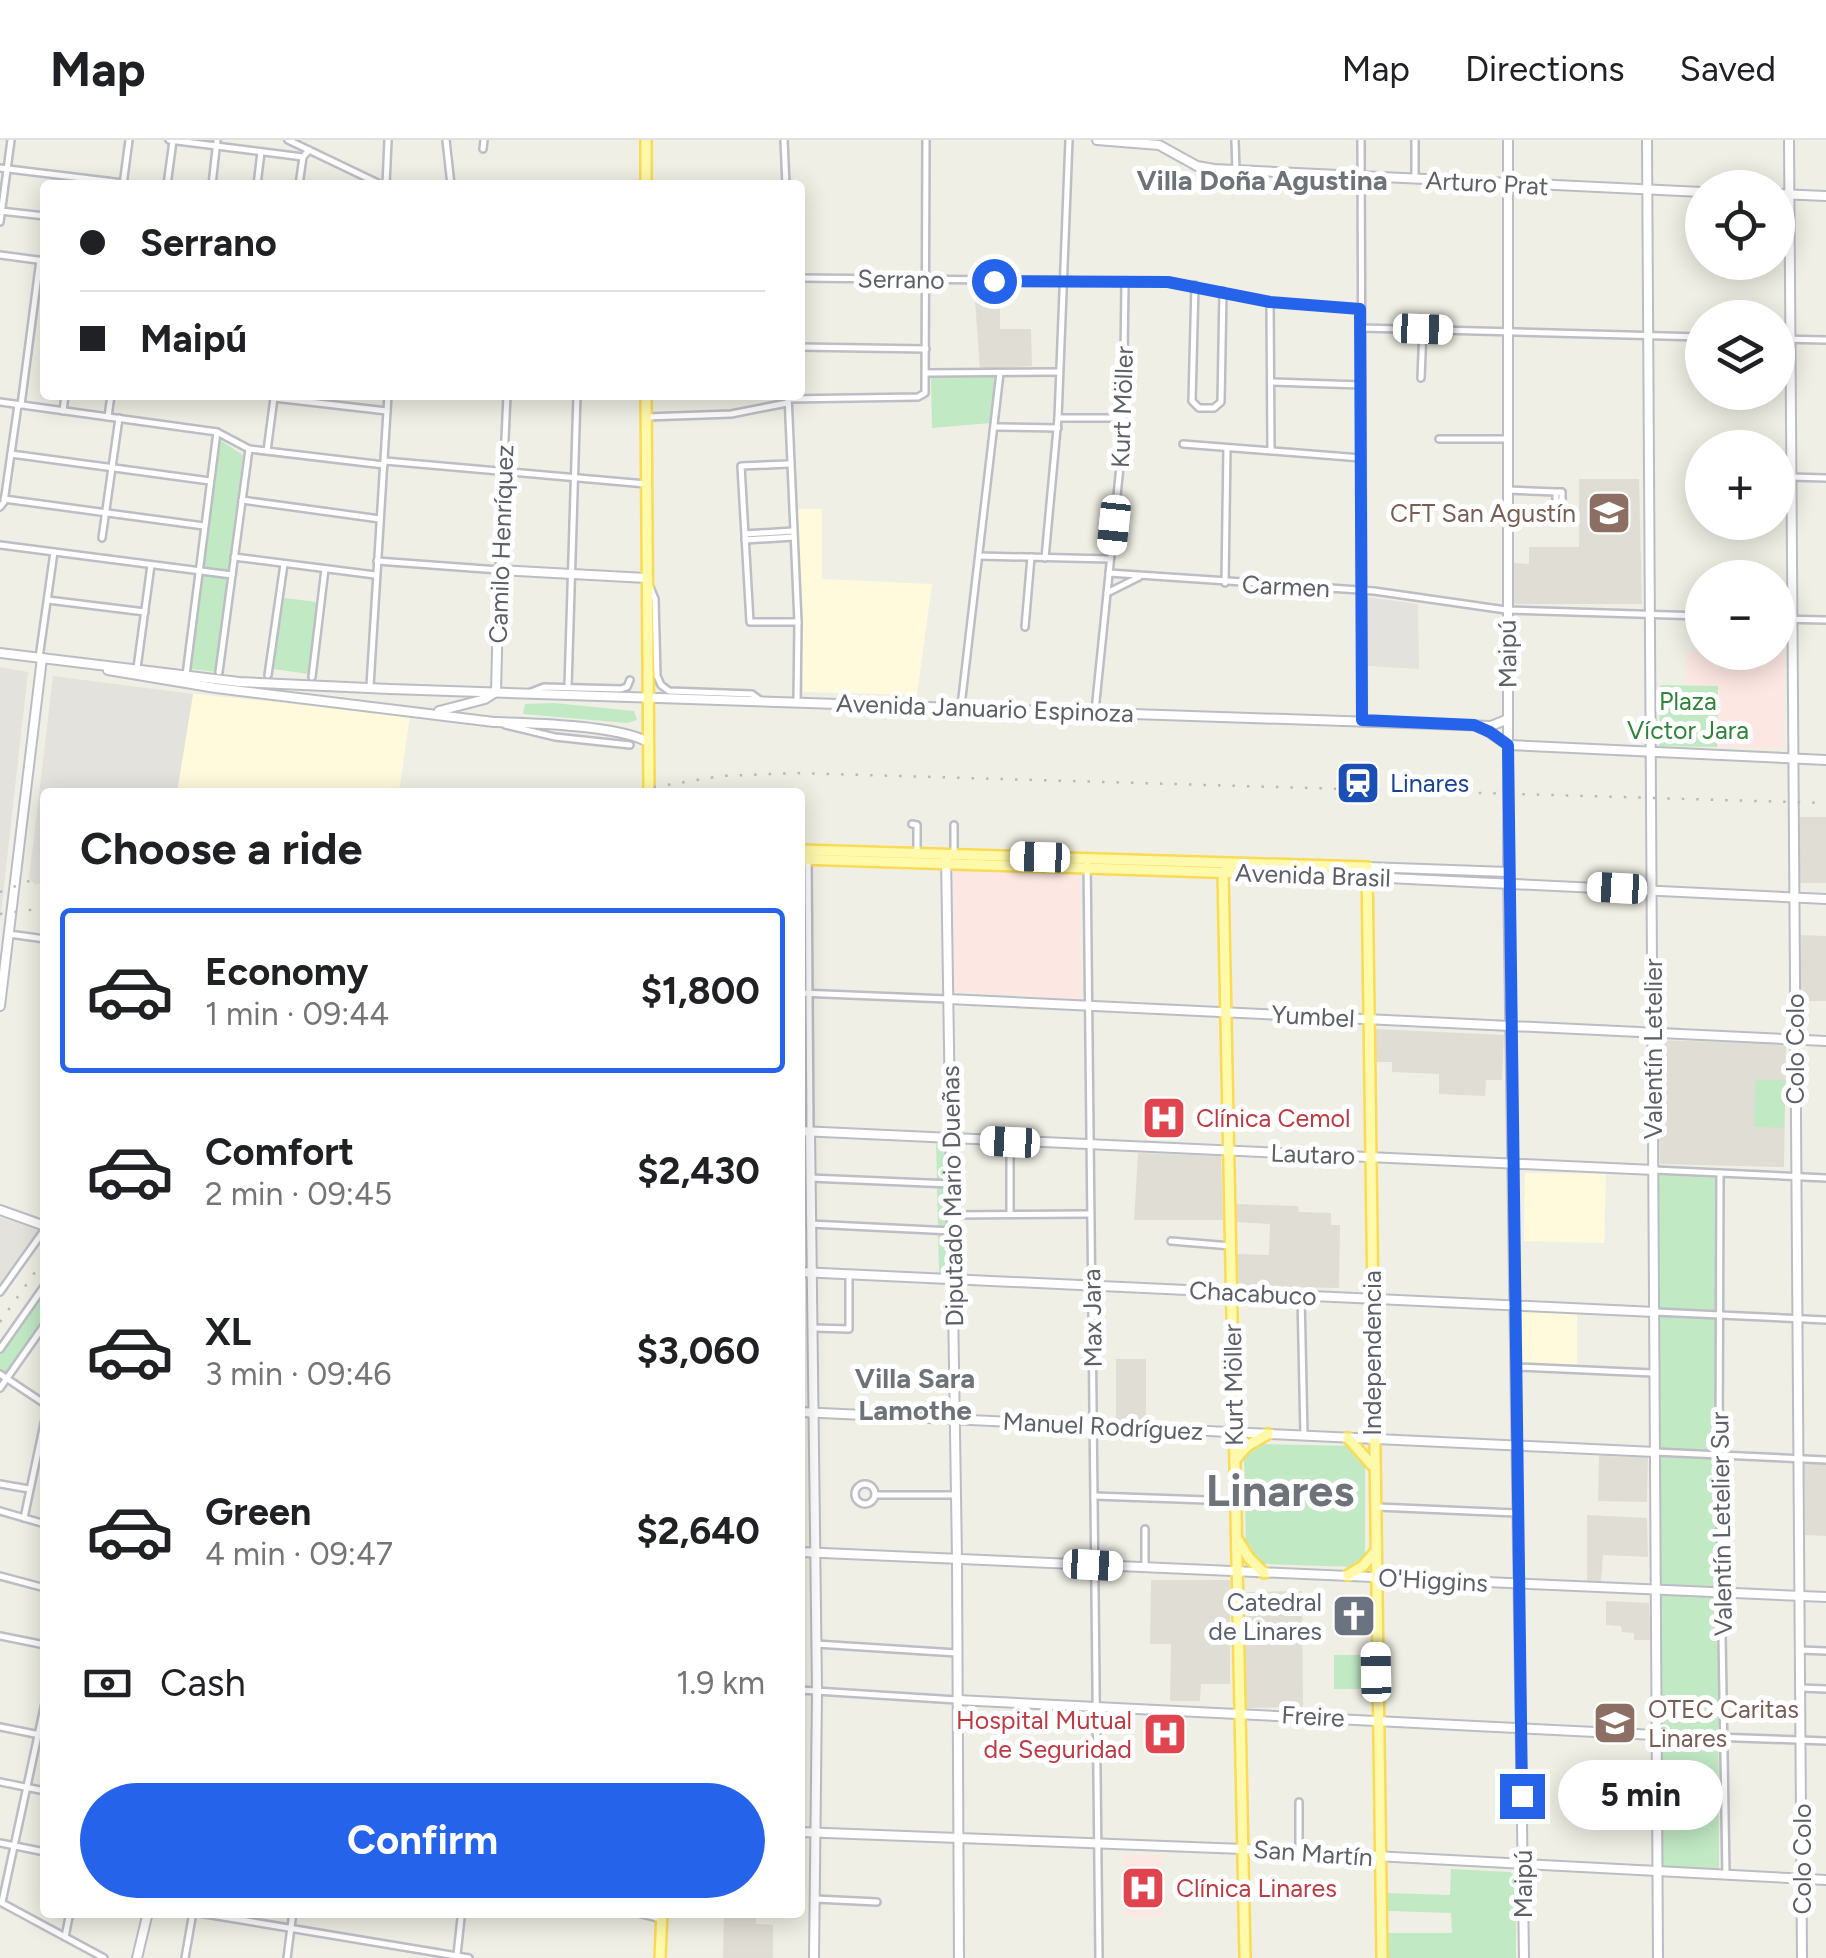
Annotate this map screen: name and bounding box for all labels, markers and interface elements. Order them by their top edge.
text: Map [50,40,146,98]
text: Map [1342,48,1410,90]
text: Directions [1465,48,1625,90]
text: Saved [1680,48,1776,90]
district label: Villa Doña Agustina [1136,163,1388,197]
street label: Arturo Prat [1425,165,1549,201]
map controls [1685,170,1795,670]
button: locate [1685,170,1795,280]
text: Serrano [140,220,277,266]
route start [972,259,1017,304]
street label: Serrano [857,263,945,295]
button: layers [1685,300,1795,410]
car [1392,313,1454,345]
text: Maipú [140,316,247,362]
street label: Kurt Möller [1105,345,1139,468]
button: + [1685,430,1795,540]
street label: Camilo Henríquez [483,444,519,644]
school or university icon: CFT San Agustín [1586,490,1632,536]
car [1096,494,1132,556]
place label: CFT San Agustín [1390,498,1576,528]
button: − [1685,560,1795,670]
street label: Carmen [1241,569,1331,603]
street label: Maipú [1491,620,1523,688]
park label: Plaza Víctor Jara [1627,686,1749,745]
street label: Avenida Januario Espinoza [836,688,1134,728]
station icon: Linares [1335,760,1381,806]
place label: Linares [1390,768,1469,798]
text: Choose a ride [80,821,362,875]
car [1009,841,1071,873]
street label: Avenida Brasil [1235,857,1391,893]
car [1586,871,1648,905]
icon: car [85,946,175,1036]
text: Economy [205,949,368,995]
street label: Valentín Letelier [1638,958,1668,1139]
text: $1,800 [641,968,760,1014]
street label: Colo Colo [1780,993,1810,1105]
text: 1 min · 09:44 [205,995,389,1033]
street label: Yumbel [1271,999,1355,1033]
street label: Diputado Mario Dueñas [935,1065,969,1327]
hospital icon: Clínica Cemol [1141,1095,1187,1141]
place label: Clínica Cemol [1196,1103,1350,1133]
car [979,1125,1041,1159]
icon: car [85,1126,175,1216]
text: Comfort [205,1129,354,1175]
street label: Lautaro [1270,1138,1356,1170]
text: $2,430 [637,1148,760,1194]
text: 2 min · 09:45 [205,1175,392,1213]
street label: Max Jara [1076,1268,1108,1368]
street label: Independencia [1357,1270,1387,1436]
street label: Chacabuco [1188,1275,1318,1311]
icon: car [85,1306,175,1396]
text: XL [205,1309,251,1355]
street label: Kurt Möller [1217,1323,1249,1446]
text: $3,060 [637,1328,760,1374]
text: 3 min · 09:46 [205,1355,391,1393]
district label: Villa Sara Lamothe [855,1361,975,1427]
street label: Manuel Rodríguez [1002,1406,1204,1446]
street label: Valentín Letelier Sur [1704,1411,1738,1637]
district label: Linares [1206,1463,1354,1517]
icon: car [85,1486,175,1576]
text: Green [205,1489,311,1535]
text: $2,640 [636,1508,760,1554]
text: 4 min · 09:47 [205,1535,393,1573]
car [1062,1548,1124,1582]
street label: O'Higgins [1377,1562,1489,1598]
place label: Catedral de Linares [1208,1587,1322,1646]
church icon: Catedral de Linares [1331,1593,1377,1639]
car [1360,1642,1392,1702]
icon: cash [80,1656,135,1711]
text: Cash [160,1660,246,1706]
text: 1.9 km [676,1664,765,1702]
place label: OTEC Caritas Linares [1648,1694,1799,1753]
street label: Freire [1281,1699,1345,1733]
school or university icon: OTEC Caritas Linares [1592,1700,1638,1746]
place label: Hospital Mutual de Seguridad [956,1705,1132,1764]
hospital icon: Hospital Mutual de Seguridad [1142,1711,1188,1757]
callout: 5 min [1557,1761,1722,1831]
route end [1500,1774,1545,1819]
text: 5 min [1600,1776,1681,1814]
button: Confirm [80,1783,765,1898]
street label: Colo Colo [1787,1803,1817,1915]
street label: San Martín [1252,1834,1374,1872]
street label: Maipú [1508,1850,1538,1918]
hospital icon: Clínica Linares [1120,1865,1166,1911]
place label: Clínica Linares [1176,1873,1337,1903]

